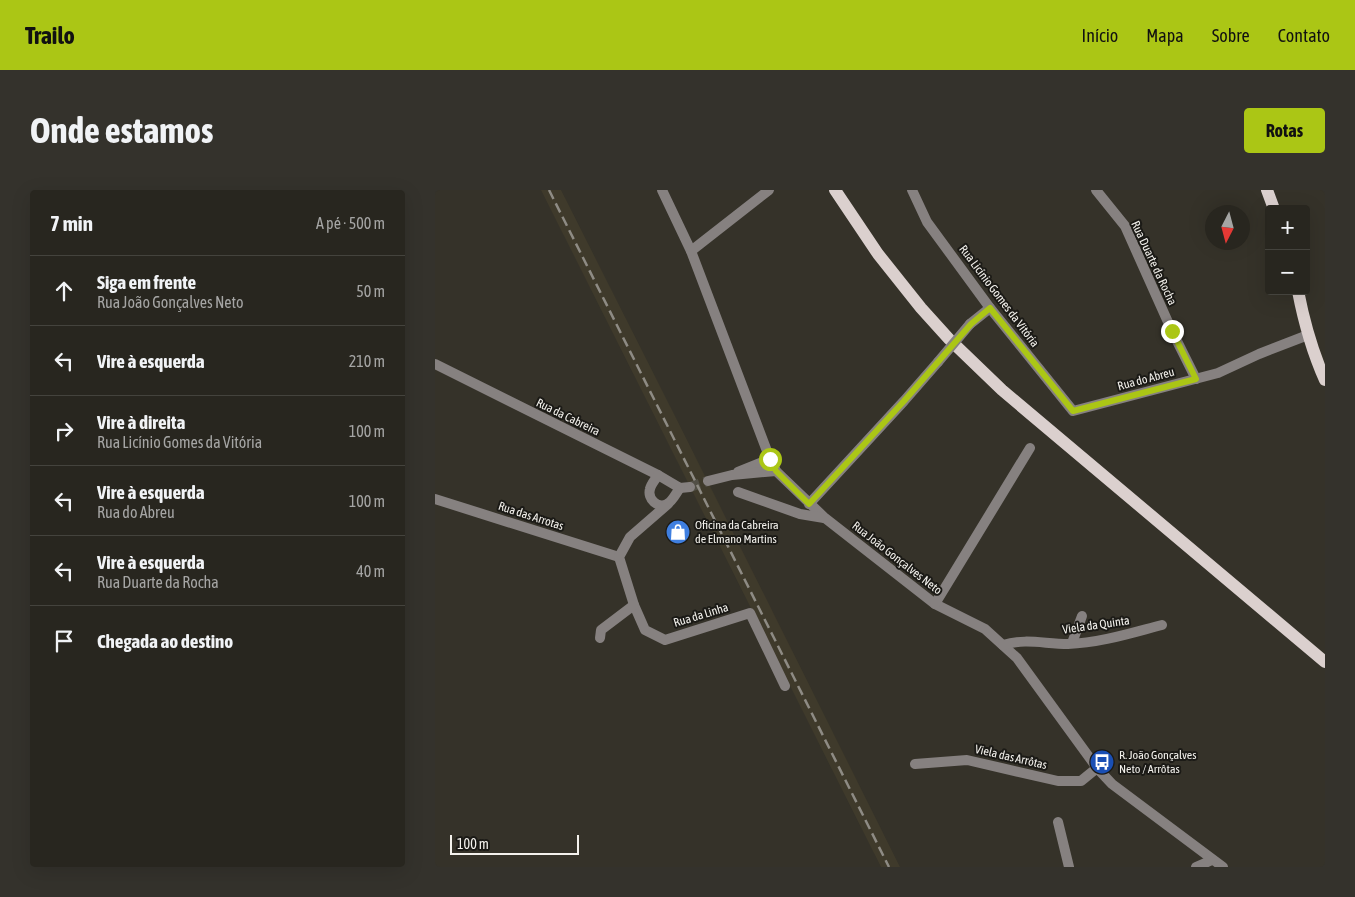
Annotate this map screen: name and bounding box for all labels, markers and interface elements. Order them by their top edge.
text: Trailo [25,22,75,49]
text: Início [1082,25,1118,46]
text: Mapa [1146,25,1184,46]
text: Sobre [1212,25,1250,46]
text: Contato [1278,25,1330,46]
button: Rotas [1244,108,1325,153]
text: Onde estamos [30,110,213,150]
north arrow [1205,205,1250,250]
map controls [1265,205,1310,295]
button: + [1265,205,1310,250]
text: 7 min [50,211,93,235]
text: A pé · 500 m [316,214,385,232]
street label: Rua Duarte da Rocha [1128,219,1180,307]
street label: Rua Licínio Gomes da Vitória [956,242,1042,350]
button: − [1265,250,1310,295]
text: Siga em frente [97,271,196,293]
icon: ahead [50,277,78,305]
text: 50 m [356,282,385,300]
text: Rua João Gonçalves Neto [97,293,244,311]
route end [1161,320,1184,343]
icon: left [50,347,78,375]
text: Vire à esquerda [97,350,205,372]
text: 210 m [349,352,385,370]
street label: Rua do Abreu [1116,365,1176,393]
street label: Rua da Cabreira [534,396,602,438]
text: Vire à direita [97,411,185,433]
icon: right [50,417,78,445]
text: 100 m [349,422,385,440]
text: Rua Licínio Gomes da Vitória [97,433,262,451]
route start [759,448,782,471]
text: Vire à esquerda [97,481,205,503]
icon: left [50,487,78,515]
text: 100 m [349,492,385,510]
street label: Rua das Arrotas [496,499,566,533]
text: Rua do Abreu [97,503,175,521]
place label: Oficina da Cabreira de Elmano Martins [695,518,779,546]
shop icon: Oficina da Cabreira de Elmano Martins [665,519,691,545]
street label: Rua João Gonçalves Neto [849,519,945,598]
text: Vire à esquerda [97,551,205,573]
icon: left [50,557,78,585]
text: 40 m [356,562,385,580]
text: Rua Duarte da Rocha [97,573,219,591]
street label: Rua da Linha [672,600,730,630]
street label: Viela da Quinta [1061,613,1131,637]
icon: arrive [50,627,78,655]
text: Chegada ao destino [97,630,233,652]
street label: Viela das Arrôtas [974,742,1048,772]
place label: R. João Gonçalves Neto / Arrôtas [1119,748,1197,776]
bus stop icon: R. João Gonçalves Neto / Arrôtas [1089,749,1115,775]
scale bar [450,832,579,855]
text: 100 m [457,836,489,852]

